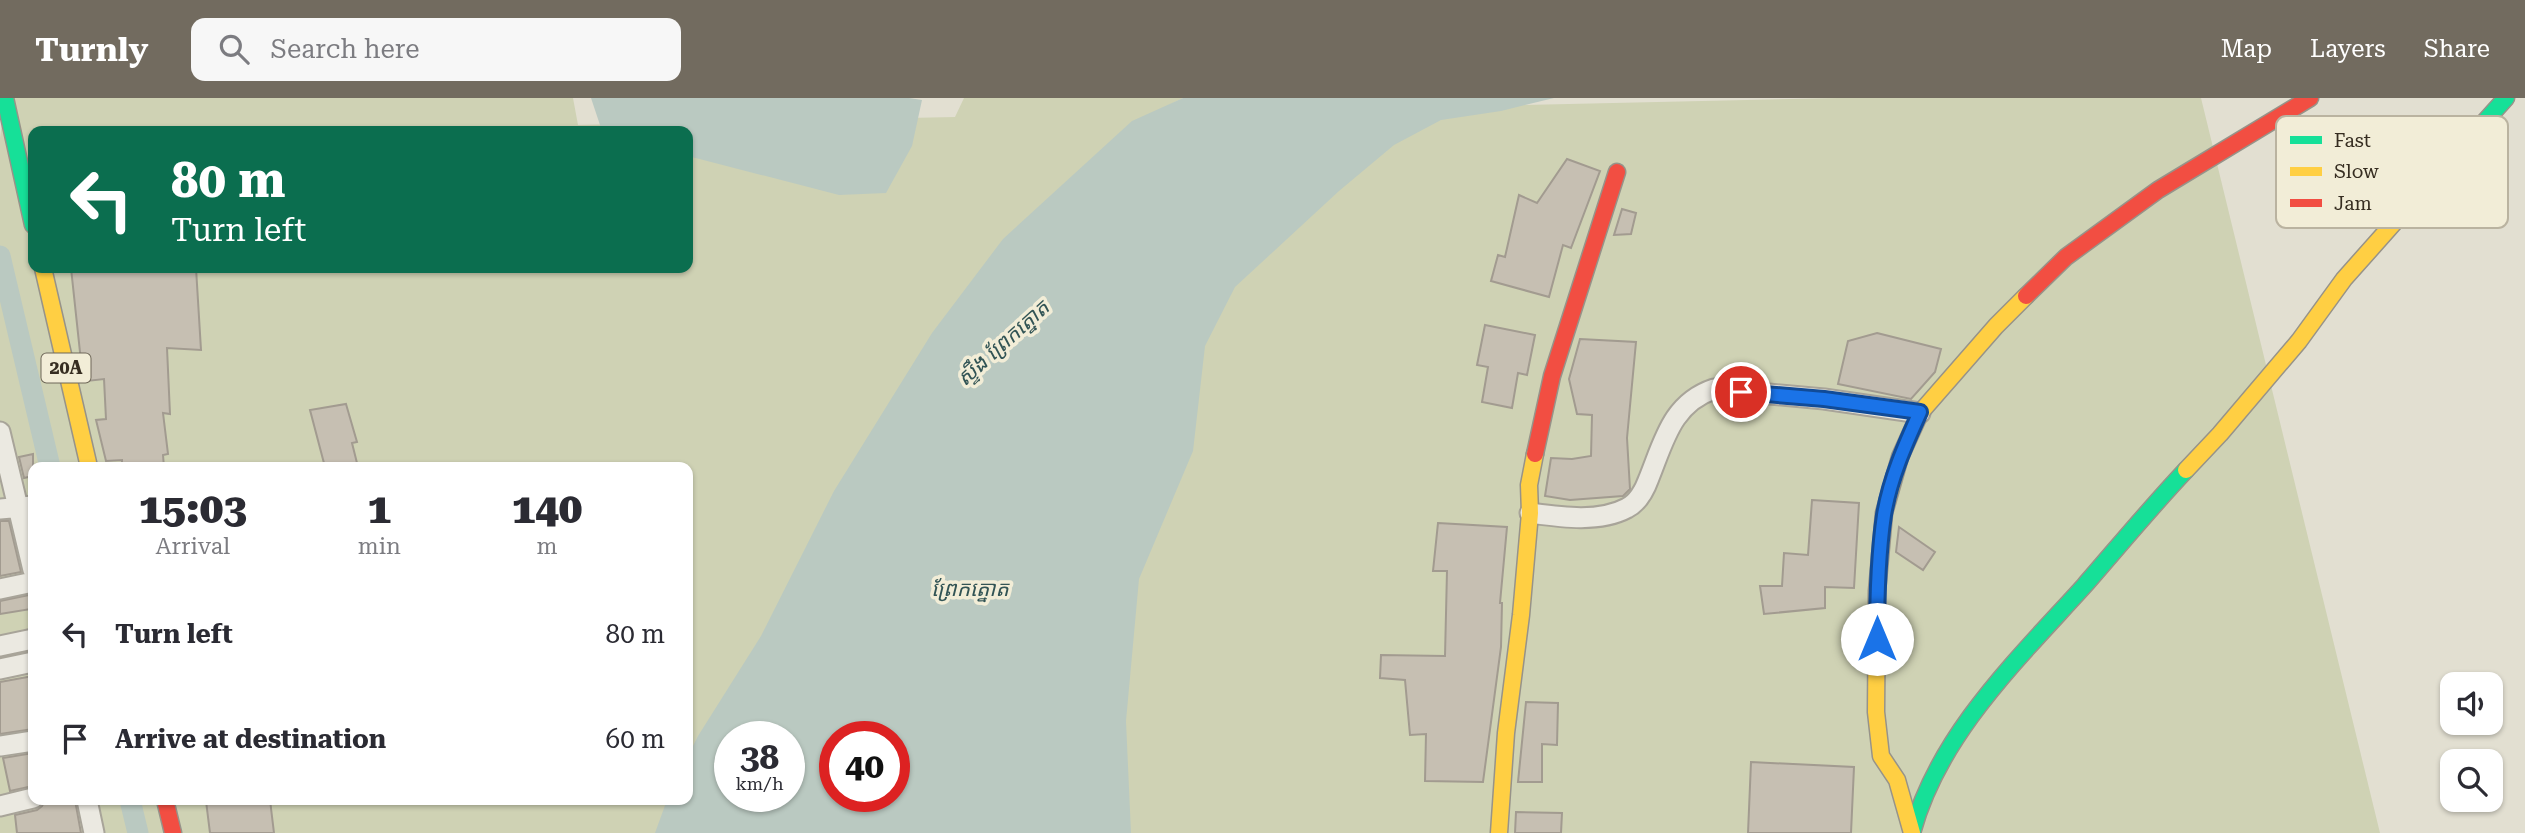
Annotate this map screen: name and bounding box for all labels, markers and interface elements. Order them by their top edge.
search box [191,18,681,81]
text: Turnly [35,30,149,69]
icon: search [215,30,253,68]
text: Search here [271,34,419,64]
text: Map [2221,35,2272,63]
text: Layers [2310,35,2386,63]
text: Share [2424,35,2490,63]
legend [2276,116,2508,228]
text: Fast [2334,129,2371,152]
text: 80 m [171,152,286,209]
icon: left [56,154,147,245]
text: Slow [2334,160,2379,183]
text: Jam [2334,192,2372,215]
text: Turn left [171,211,306,249]
water label: ស្ទឹង ព្រែកត្នោត [952,294,1056,392]
road number: 20A [42,354,90,382]
pin [1711,362,1771,422]
icon: arrive [1722,373,1760,411]
text: 15:03 [139,484,247,533]
text: 1 [367,484,391,533]
text: 140 [512,484,582,533]
text: Arrival [155,533,230,560]
text: min [358,533,401,560]
text: m [536,533,557,560]
water label: ព្រែកត្នោត [931,577,1010,603]
position arrow [1840,602,1914,676]
icon: left [56,615,94,653]
text: Turn left [115,619,233,649]
text: 80 m [606,619,665,649]
map controls [2440,672,2503,812]
button: sound [2440,672,2503,735]
icon: arrive [56,720,94,758]
speed limit sign: 40 [819,721,910,812]
text: Arrive at destination [115,724,386,754]
text: 60 m [606,724,665,754]
text: 38 [740,737,779,778]
button: search [2440,749,2503,812]
text: km/h [735,773,784,794]

